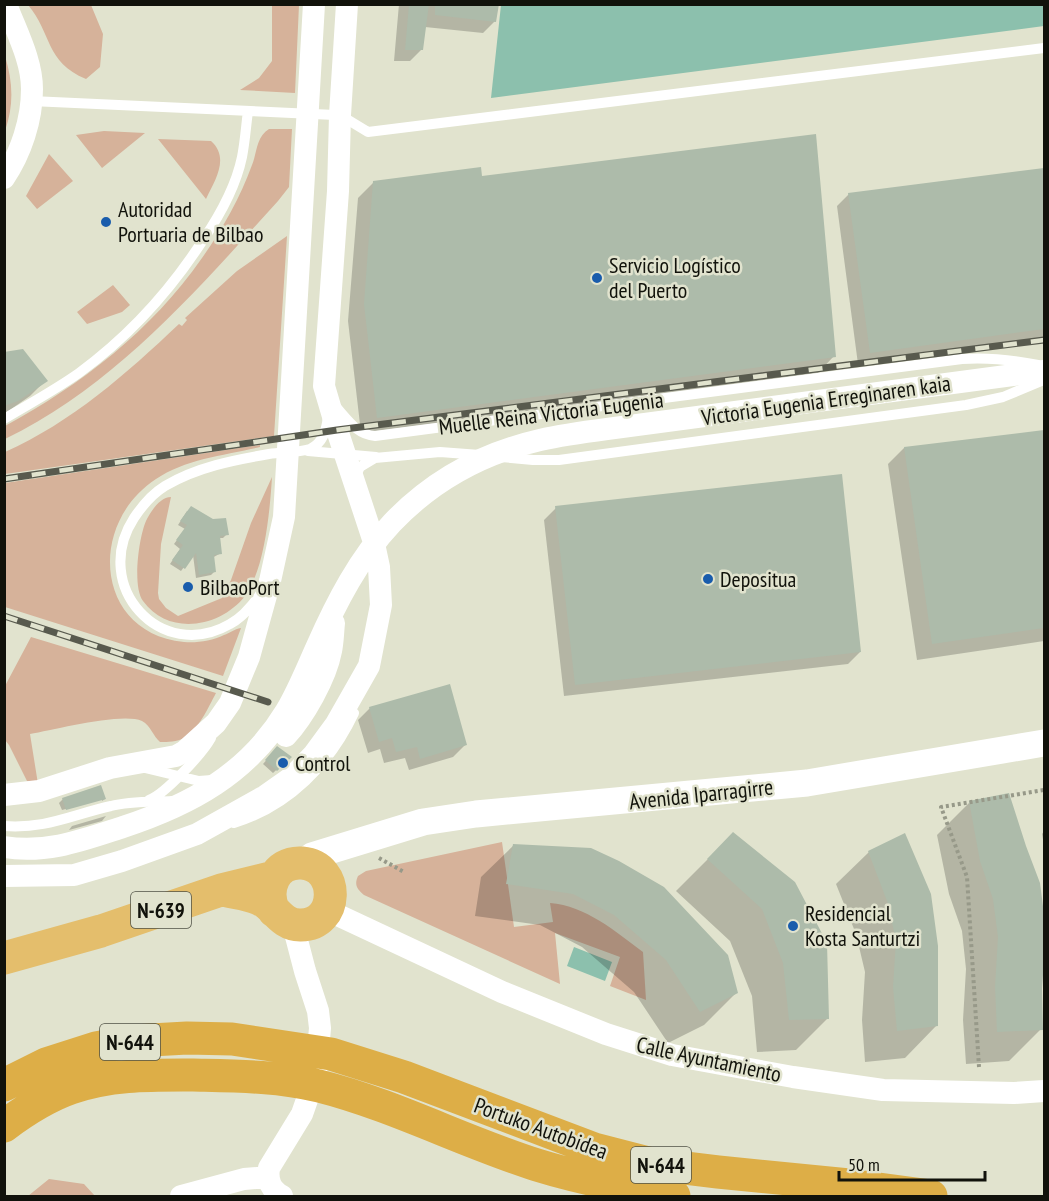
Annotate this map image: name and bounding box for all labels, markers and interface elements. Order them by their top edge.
place label: Autoridad Portuaria de Bilbao [118,195,263,248]
marker: Autoridad Portuaria de Bilbao [99,215,113,229]
place label: Servicio Logístico del Puerto [609,251,741,304]
marker: Servicio Logístico del Puerto [590,271,604,285]
street label: Victoria Eugenia Erreginaren kaia [699,369,952,431]
street label: Muelle Reina Victoria Eugenia [437,385,665,441]
place label: Depositua [720,565,796,593]
marker: Depositua [701,572,715,586]
place label: BilbaoPort [200,573,280,601]
marker: BilbaoPort [181,580,195,594]
place label: Control [295,749,351,777]
marker: Control [276,756,290,770]
street label: Avenida Iparragirre [628,773,774,815]
road number: N-639 [131,892,191,928]
place label: Residencial Kosta Santurtzi [805,899,920,952]
marker: Residencial Kosta Santurtzi [786,919,800,933]
road number: N-644 [100,1024,160,1060]
street label: Calle Ayuntamiento [634,1030,784,1088]
street label: Portuko Autobidea [470,1091,612,1165]
scale bar [839,1144,984,1182]
road number: N-644 [631,1147,691,1183]
text: 50 m [848,1153,880,1176]

